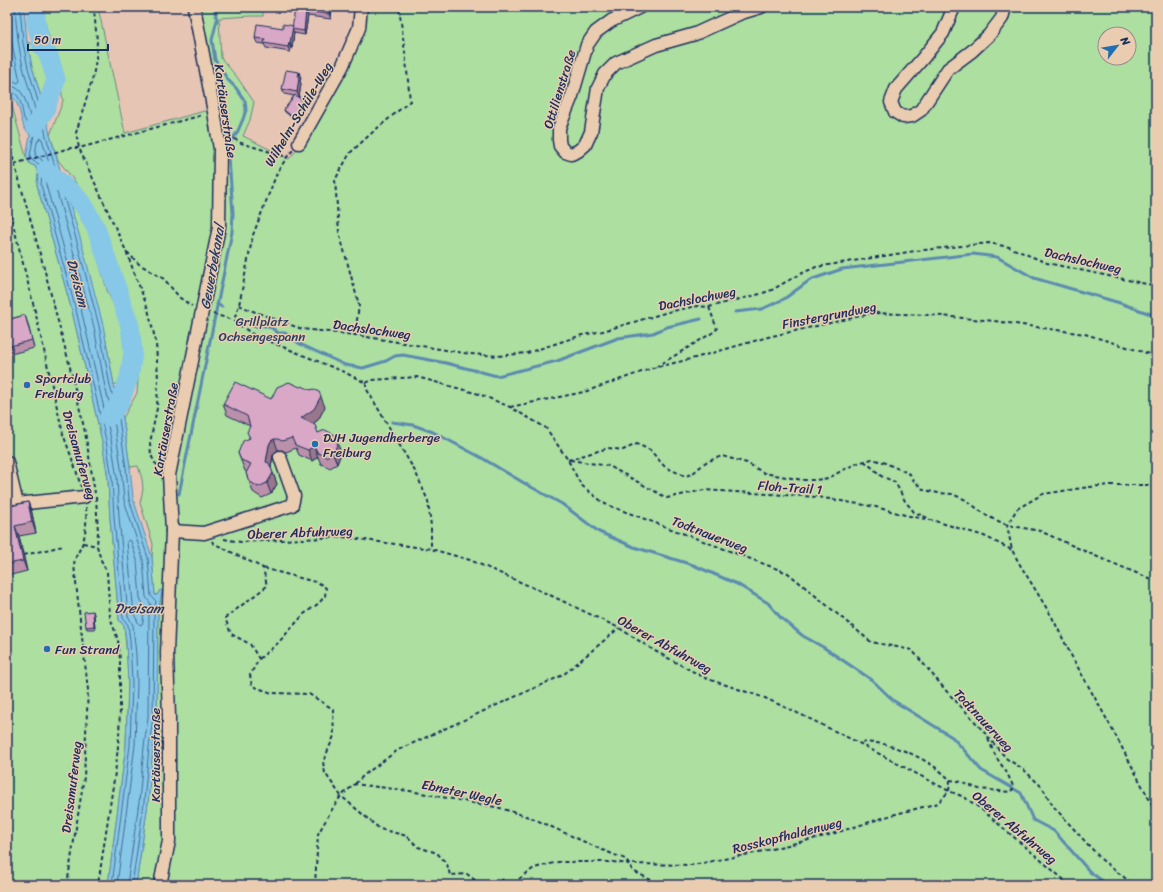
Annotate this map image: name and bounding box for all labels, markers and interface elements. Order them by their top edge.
scale bar [28,26,108,52]
north arrow [1097,26,1137,66]
text: 50 m [34,29,61,51]
text: N [1115,32,1135,50]
street label: Ottilienstraße [537,46,583,132]
street label: Wilhelm-Schüle-Weg [258,57,339,171]
street label: Kartäuserstraße [208,63,244,160]
water label: Gewerbekanal [193,220,233,311]
street label: Dachslochweg [1042,240,1124,281]
water label: Dreisam [59,256,96,311]
street label: Dachslochweg [656,280,738,317]
street label: Finstergrundweg [780,295,879,336]
park label: Grillplatz Ochsengespann [219,310,305,348]
street label: Dachslochweg [332,313,413,346]
place label: Sportclub Freiburg [35,367,91,405]
marker: Sportclub Freiburg [22,380,32,390]
street label: Kartäuserstraße [146,380,185,478]
street label: Dreisamuferweg [56,408,103,503]
place label: DJH Jugendherberge Freiburg [323,426,441,464]
marker: DJH Jugendherberge Freiburg [310,439,320,449]
street label: Floh-Trail 1 [757,474,823,501]
street label: Todtnauerweg [668,509,752,560]
street label: Oberer Abfuhrweg [247,519,354,546]
water label: Dreisam [114,596,165,621]
street label: Oberer Abfuhrweg [613,609,717,680]
place label: Fun Strand [55,638,120,661]
marker: Fun Strand [42,644,52,654]
street label: Todtnauerweg [948,683,1020,758]
street label: Kartäuserstraße [144,707,167,802]
street label: Dreisamuferweg [54,739,89,834]
street label: Ebneter Wegle [419,773,505,812]
street label: Oberer Abfuhrweg [967,785,1063,870]
street label: Rosskopfhaldenweg [730,811,845,860]

